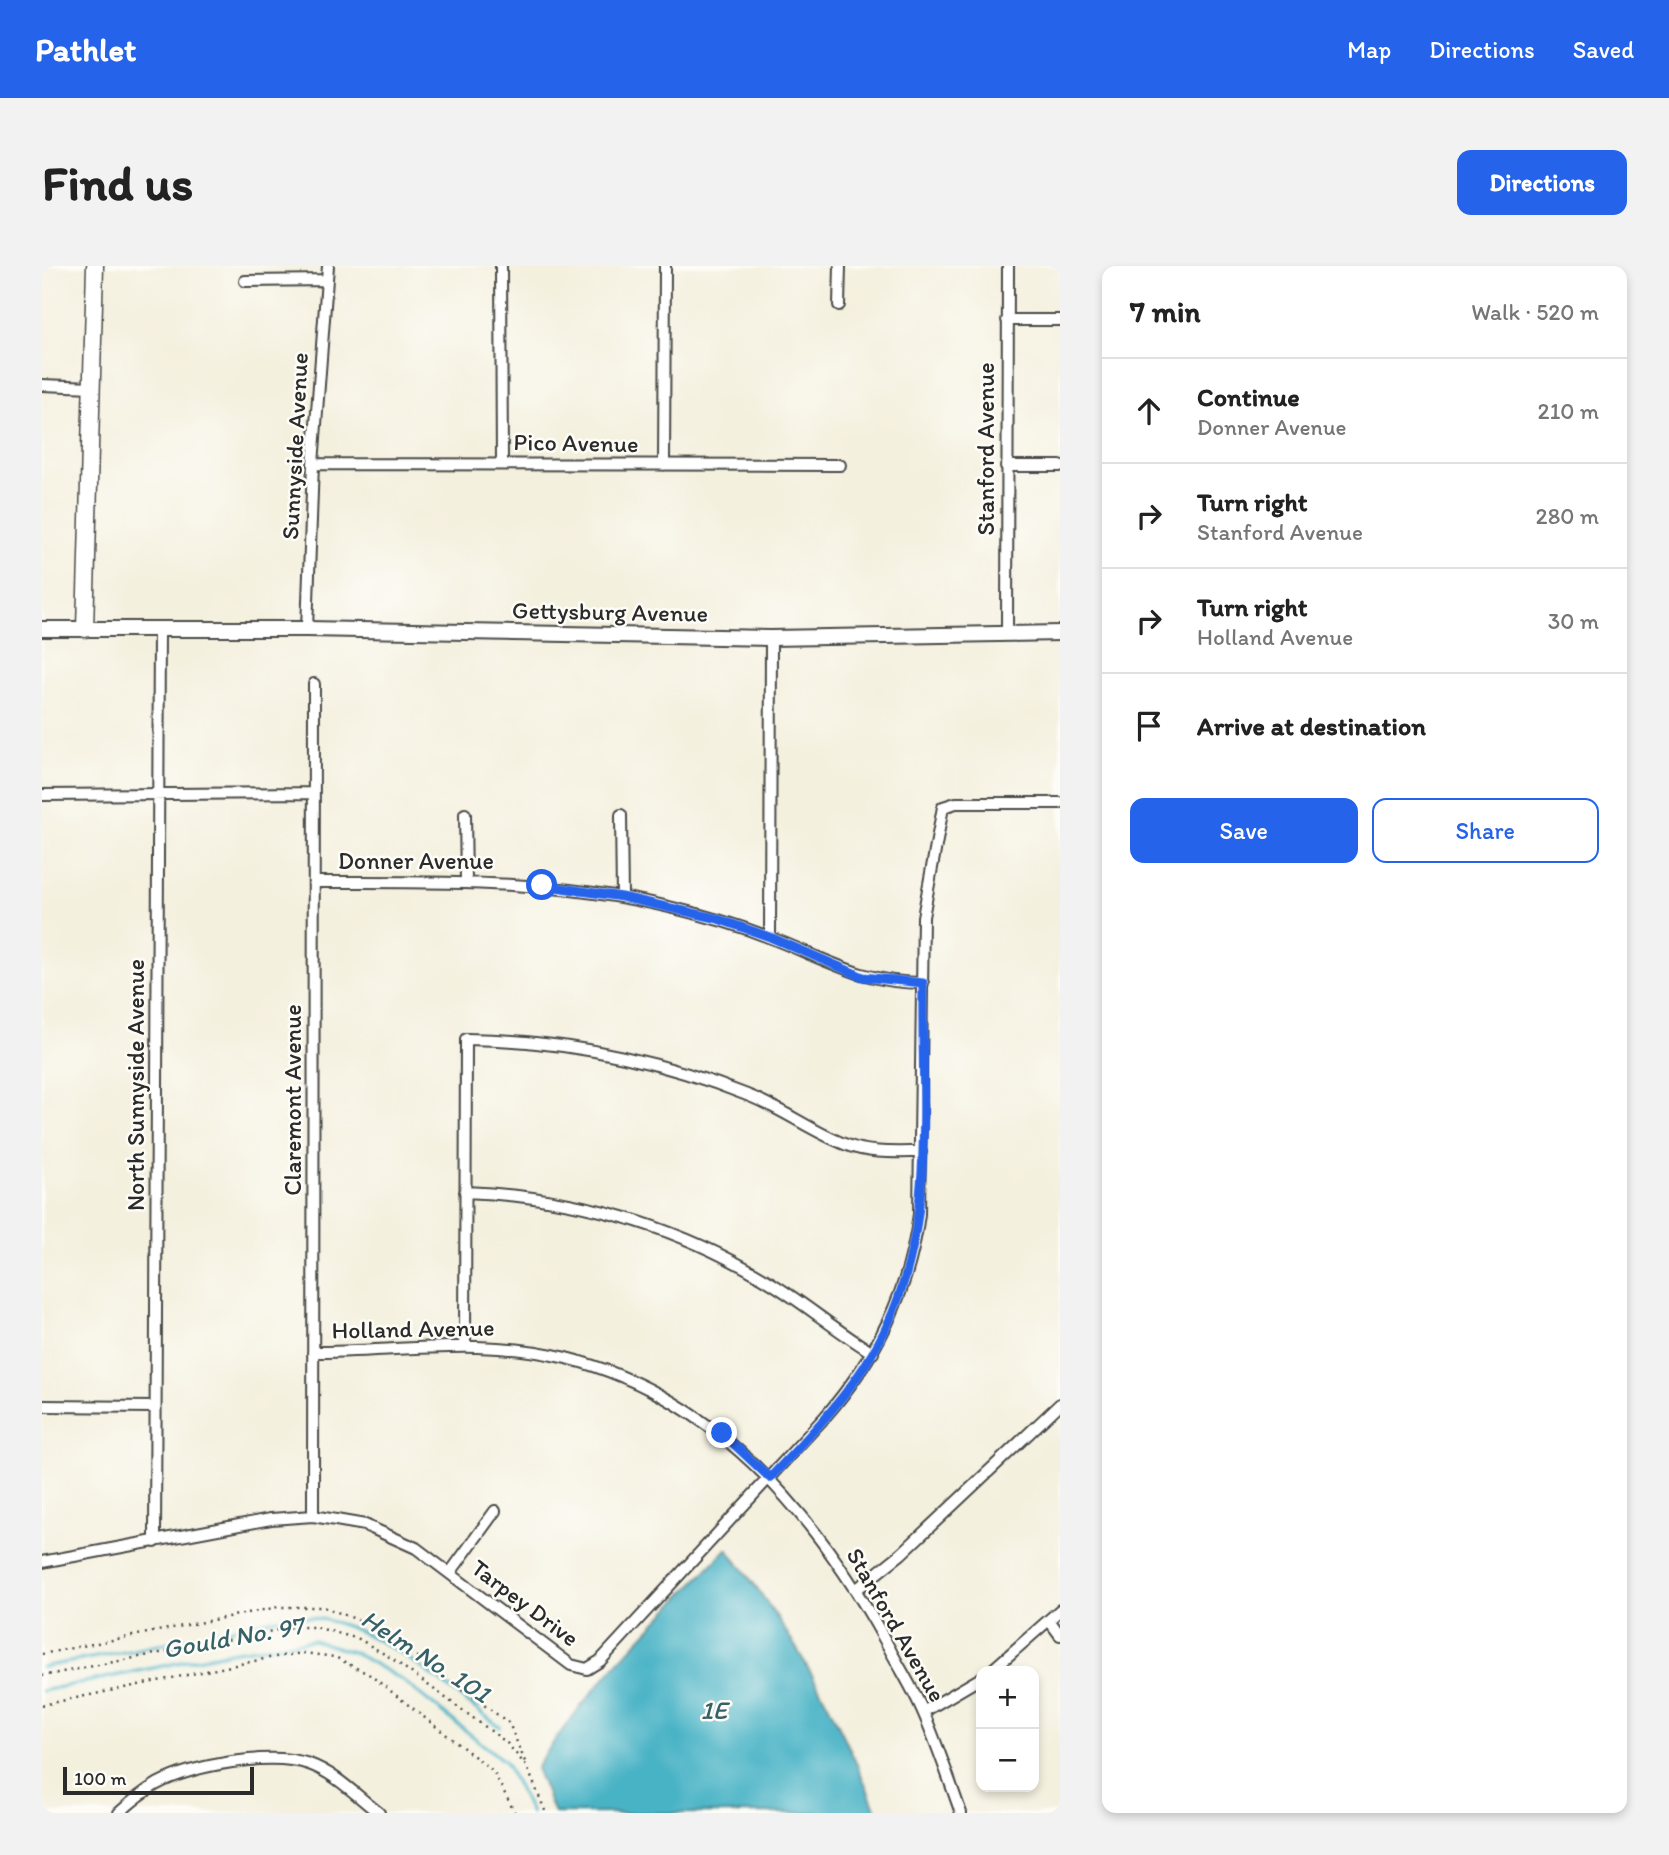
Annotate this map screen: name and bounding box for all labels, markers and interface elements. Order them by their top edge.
text: Pathlet [35,30,137,69]
text: Map [1347,35,1391,64]
text: Directions [1429,35,1535,64]
text: Saved [1573,35,1634,64]
button: Directions [1457,150,1627,215]
text: Find us [42,153,193,212]
text: 7 min [1130,293,1201,330]
text: Walk · 520 m [1471,298,1599,326]
street label: Sunnyside Avenue [275,352,314,540]
street label: Stanford Avenue [971,362,1000,536]
text: Continue [1197,381,1300,413]
icon: ahead [1130,392,1168,430]
text: 210 m [1538,397,1599,425]
text: Donner Avenue [1197,413,1347,441]
street label: Pico Avenue [513,427,639,458]
text: Turn right [1197,486,1308,518]
icon: right [1130,497,1168,535]
text: 280 m [1536,502,1599,530]
text: Stanford Avenue [1197,518,1363,546]
text: Turn right [1197,591,1308,623]
street label: Gettysburg Avenue [512,595,708,628]
icon: right [1130,602,1168,640]
text: 30 m [1548,607,1599,635]
text: Holland Avenue [1197,623,1353,651]
icon: arrive [1130,707,1168,745]
text: Arrive at destination [1197,710,1426,742]
button: Save [1130,798,1358,863]
button: Share [1372,798,1599,863]
street label: Donner Avenue [338,846,494,875]
route start [526,869,557,900]
street label: North Sunnyside Avenue [121,959,150,1211]
street label: Claremont Avenue [278,1004,307,1196]
street label: Holland Avenue [331,1313,495,1344]
route end [706,1417,737,1448]
street label: Stanford Avenue [841,1543,952,1707]
street label: Tarpey Drive [466,1553,585,1652]
water label: Helm No. 101 [355,1602,497,1710]
water label: Gould No. 97 [160,1608,310,1665]
map controls [976,1666,1039,1792]
button: + [976,1666,1039,1729]
water label: 1E [701,1694,731,1726]
button: − [976,1729,1039,1792]
scale bar [63,1764,254,1796]
text: 100 m [74,1767,126,1790]

